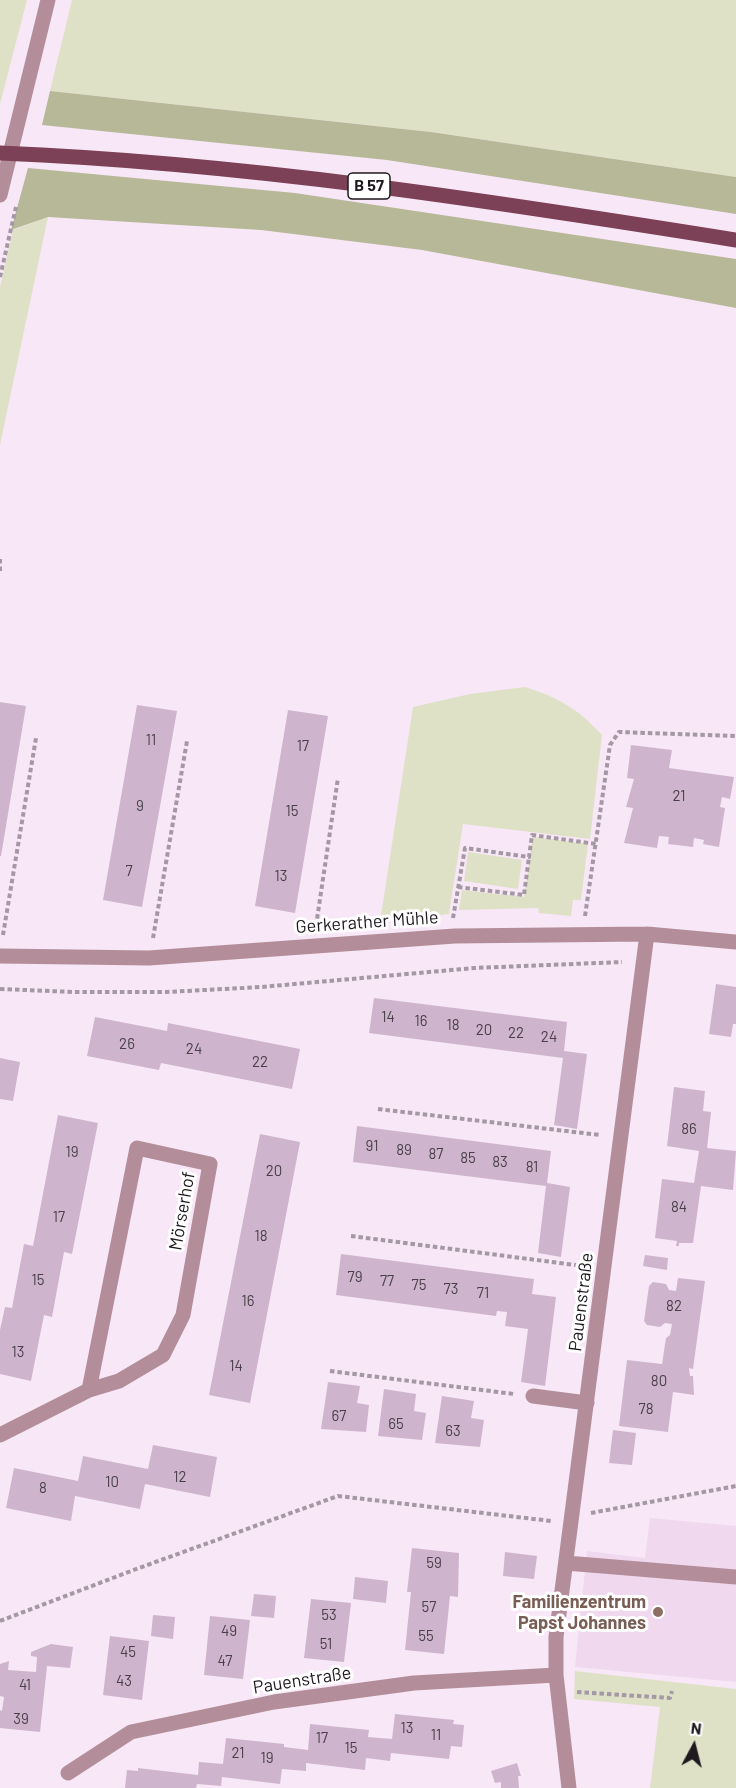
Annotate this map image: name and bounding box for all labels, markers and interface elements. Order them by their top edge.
road number: B 57 [348,173,390,199]
house number: 11 [146,731,156,749]
house number: 17 [297,737,309,755]
house number: 21 [672,787,686,805]
house number: 9 [136,797,144,815]
house number: 15 [286,802,298,820]
house number: 7 [125,862,133,880]
house number: 13 [275,867,287,885]
street label: Gerkerather Mühle [295,906,439,938]
house number: 14 [381,1008,395,1026]
house number: 16 [415,1012,427,1030]
house number: 18 [446,1016,460,1034]
house number: 20 [476,1021,492,1039]
house number: 22 [508,1024,524,1042]
house number: 24 [541,1028,557,1046]
house number: 26 [119,1035,135,1053]
house number: 24 [186,1040,202,1058]
house number: 22 [252,1053,268,1071]
house number: 86 [681,1120,697,1138]
house number: 91 [366,1137,378,1155]
house number: 89 [396,1141,412,1159]
house number: 19 [65,1143,79,1161]
house number: 87 [429,1145,443,1163]
house number: 85 [460,1149,476,1167]
house number: 83 [492,1153,508,1171]
house number: 81 [526,1158,538,1176]
house number: 20 [266,1162,282,1180]
street label: Mörserhof [164,1170,200,1252]
house number: 84 [671,1198,687,1216]
house number: 17 [53,1208,65,1226]
house number: 18 [254,1227,268,1245]
street label: Pauenstraße [564,1251,598,1353]
house number: 79 [348,1268,362,1286]
house number: 15 [32,1271,44,1289]
house number: 77 [380,1272,394,1290]
house number: 75 [412,1276,426,1294]
house number: 73 [444,1280,458,1298]
house number: 71 [477,1284,489,1302]
house number: 16 [242,1292,254,1310]
house number: 82 [666,1297,682,1315]
house number: 13 [12,1343,24,1361]
house number: 14 [229,1357,243,1375]
house number: 80 [651,1372,667,1390]
house number: 78 [639,1400,653,1418]
house number: 67 [332,1407,346,1425]
house number: 65 [388,1415,404,1433]
house number: 63 [445,1422,461,1440]
house number: 12 [173,1468,187,1486]
house number: 10 [105,1473,119,1491]
house number: 8 [39,1479,47,1497]
house number: 59 [426,1554,442,1572]
place label: Familienzentrum Papst Johannes [512,1591,646,1634]
house number: 57 [422,1598,436,1616]
marker: Familienzentrum Papst Johannes [651,1605,665,1619]
house number: 53 [321,1606,337,1624]
house number: 49 [221,1622,237,1640]
house number: 55 [418,1627,434,1645]
house number: 51 [320,1635,332,1653]
house number: 45 [120,1643,136,1661]
house number: 47 [218,1652,232,1670]
street label: Pauenstraße [251,1662,353,1698]
house number: 43 [116,1672,132,1690]
house number: 41 [19,1676,31,1694]
house number: 39 [13,1710,29,1728]
north arrow [664,1716,724,1776]
text: N [690,1718,703,1738]
house number: 13 [401,1719,413,1737]
house number: 11 [431,1726,441,1744]
house number: 17 [316,1729,328,1747]
house number: 15 [345,1739,357,1757]
house number: 21 [231,1744,245,1762]
house number: 19 [260,1749,274,1767]

